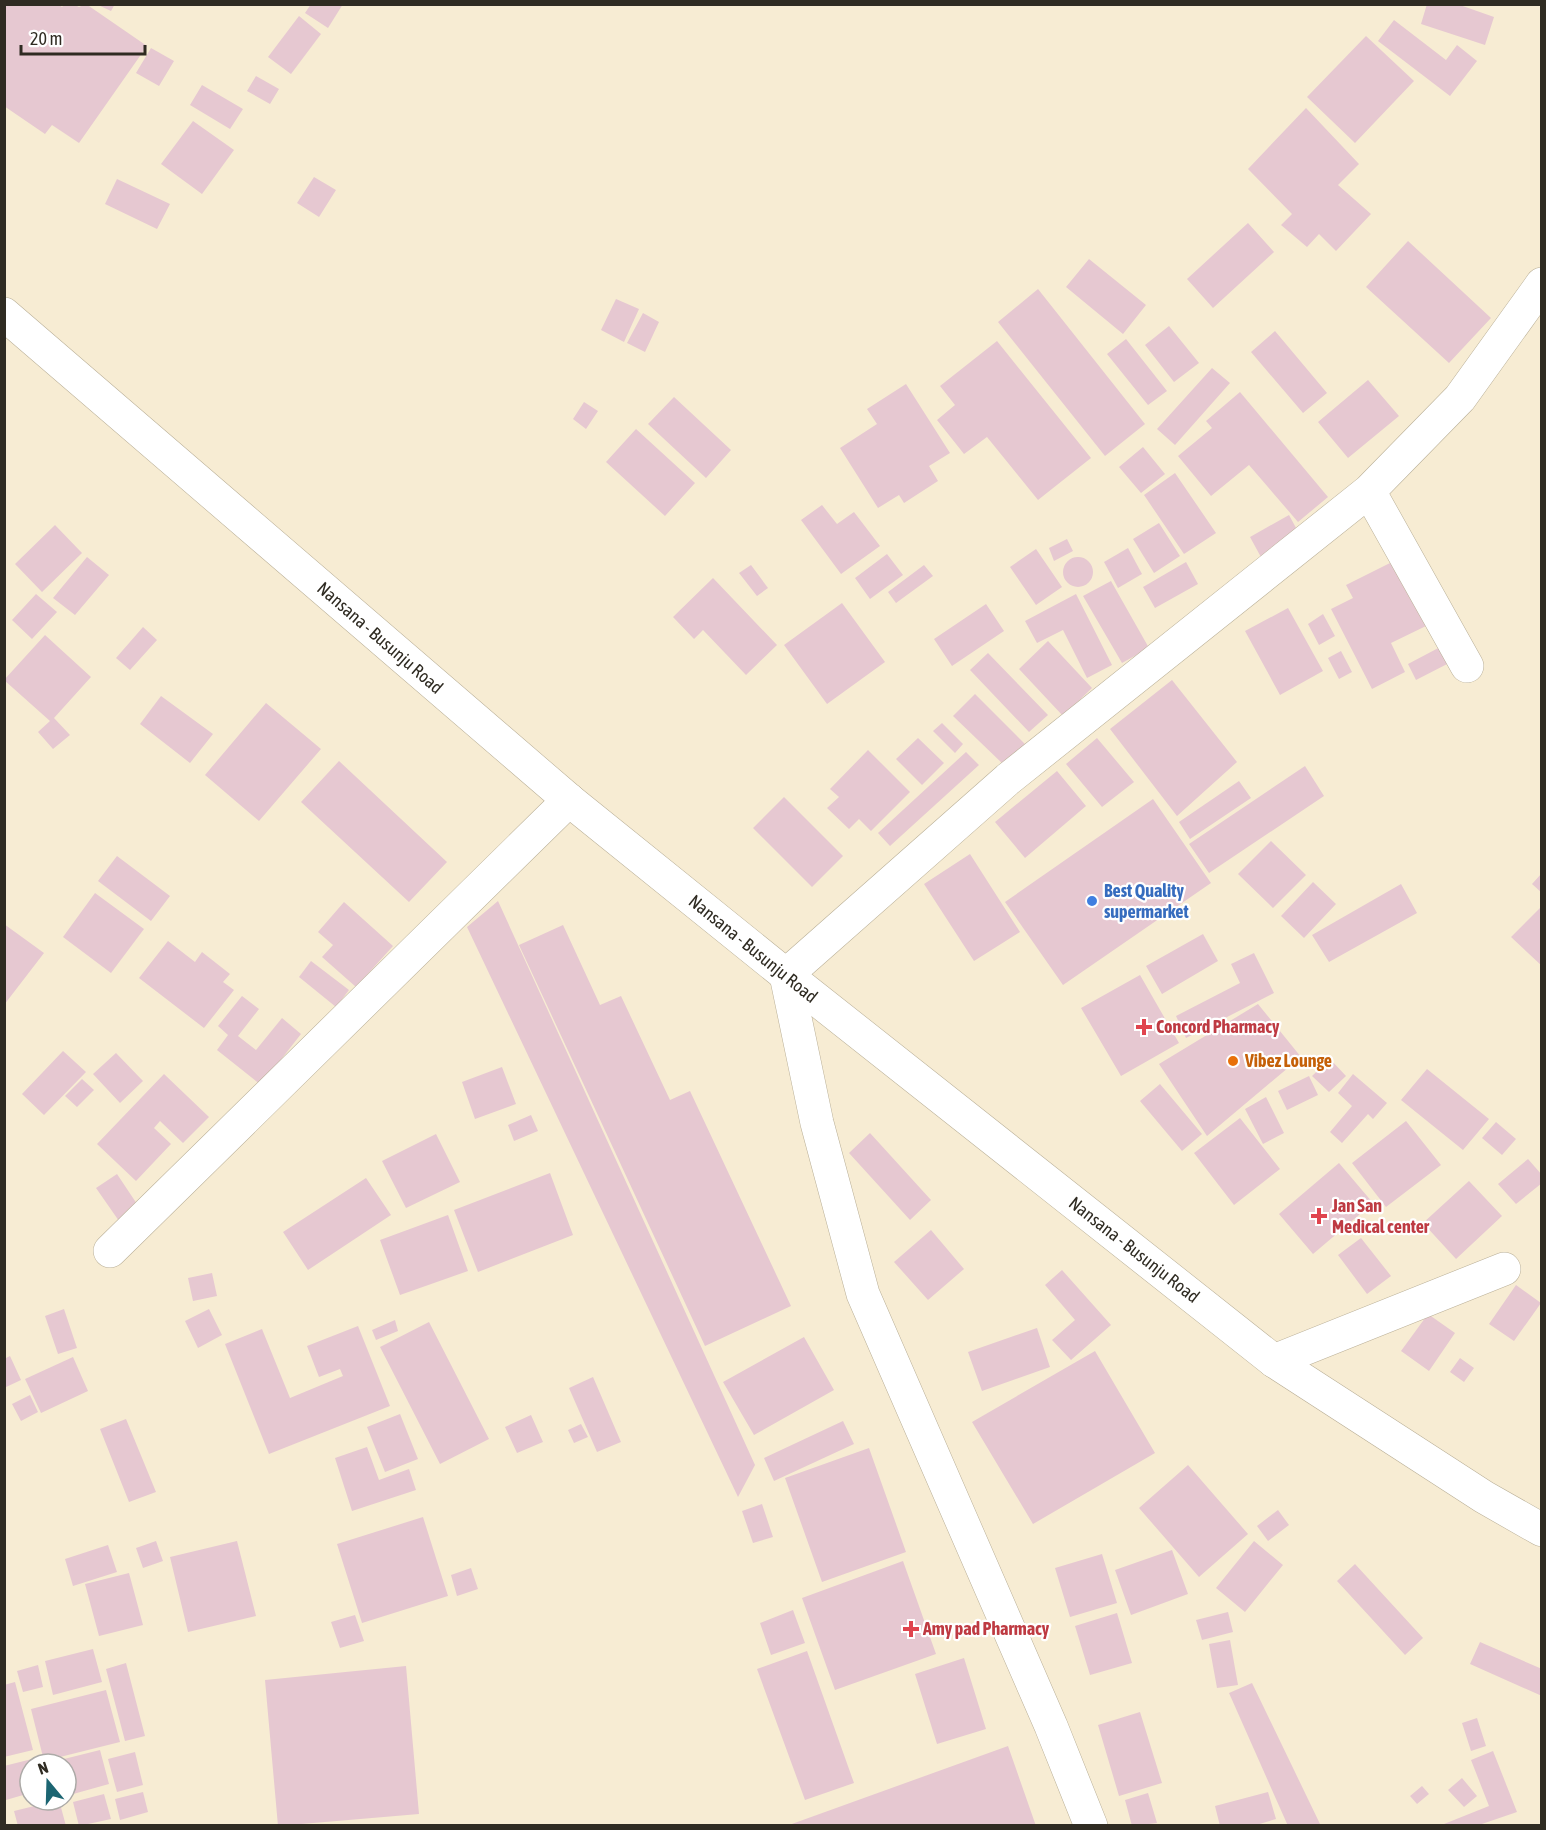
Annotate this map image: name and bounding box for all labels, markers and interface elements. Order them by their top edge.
scale bar [21,18,146,56]
text: 20 m [30,28,62,49]
street label: Nansana - Busunju Road [313,577,447,698]
place label: Best Quality supermarket [1104,880,1189,922]
street label: Nansana - Busunju Road [685,890,822,1007]
marker: Best Quality supermarket [1085,894,1099,908]
place label: Concord Pharmacy [1156,1016,1280,1037]
marker: Concord Pharmacy [1137,1020,1151,1034]
place label: Vibez Lounge [1244,1050,1332,1071]
marker: Vibez Lounge [1226,1054,1240,1068]
street label: Nansana - Busunju Road [1065,1192,1204,1307]
place label: Jan San Medical center [1331,1195,1430,1237]
marker: Jan San Medical center [1310,1207,1328,1225]
place label: Amy pad Pharmacy [922,1618,1050,1639]
marker: Amy pad Pharmacy [904,1622,918,1636]
north arrow [18,1752,78,1812]
text: N [36,1758,51,1778]

